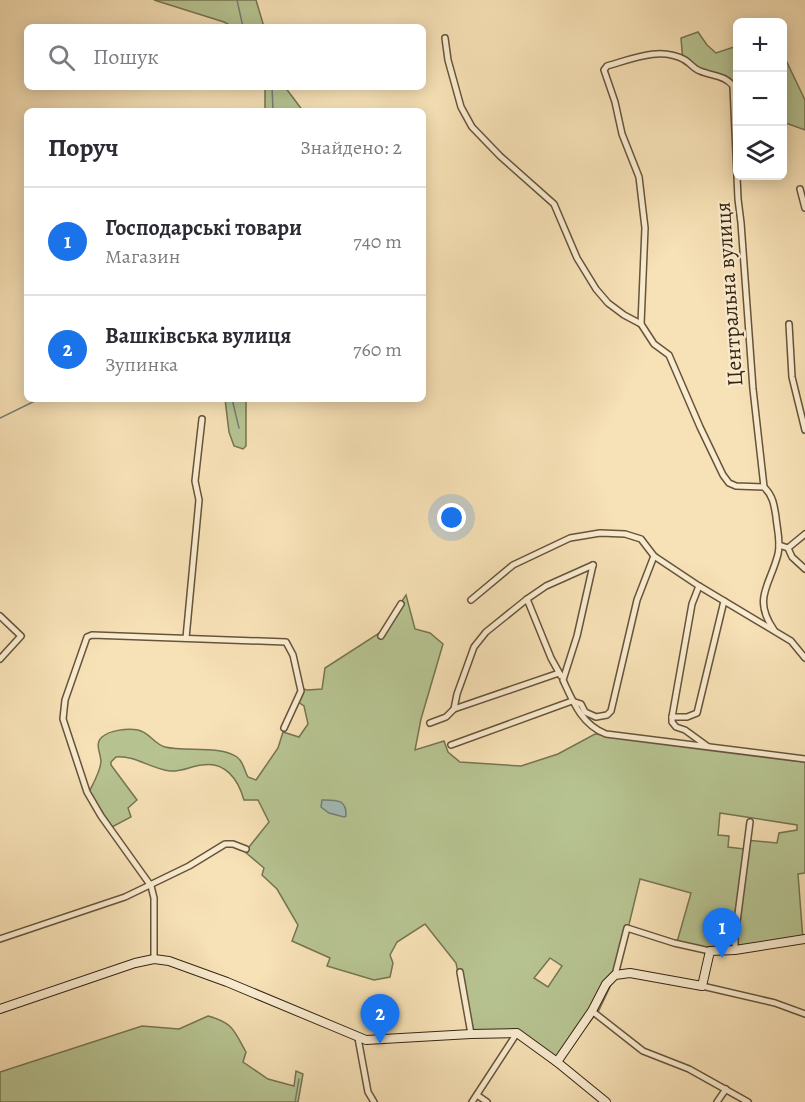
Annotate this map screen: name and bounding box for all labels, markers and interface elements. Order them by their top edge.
map controls [733,18,787,180]
button: + [733,18,787,72]
search box [24,24,426,90]
icon: search [45,41,78,74]
text: Пошук [93,42,159,72]
button: − [733,72,787,126]
button: layers [733,126,787,180]
text: Поруч [48,130,119,165]
text: Знайдено: 2 [300,134,402,161]
street label: Центральна вулиця [708,201,750,387]
text: Господарські товари [105,213,302,243]
text: 1 [64,228,71,255]
text: 740 m [353,228,402,255]
text: Магазин [105,243,180,270]
text: Вашківська вулиця [105,321,291,351]
text: 2 [63,336,72,363]
text: 760 m [353,336,402,363]
text: Зупинка [105,351,178,378]
your location [437,503,466,532]
pin: 1 [702,908,742,958]
pin: 2 [360,994,400,1044]

